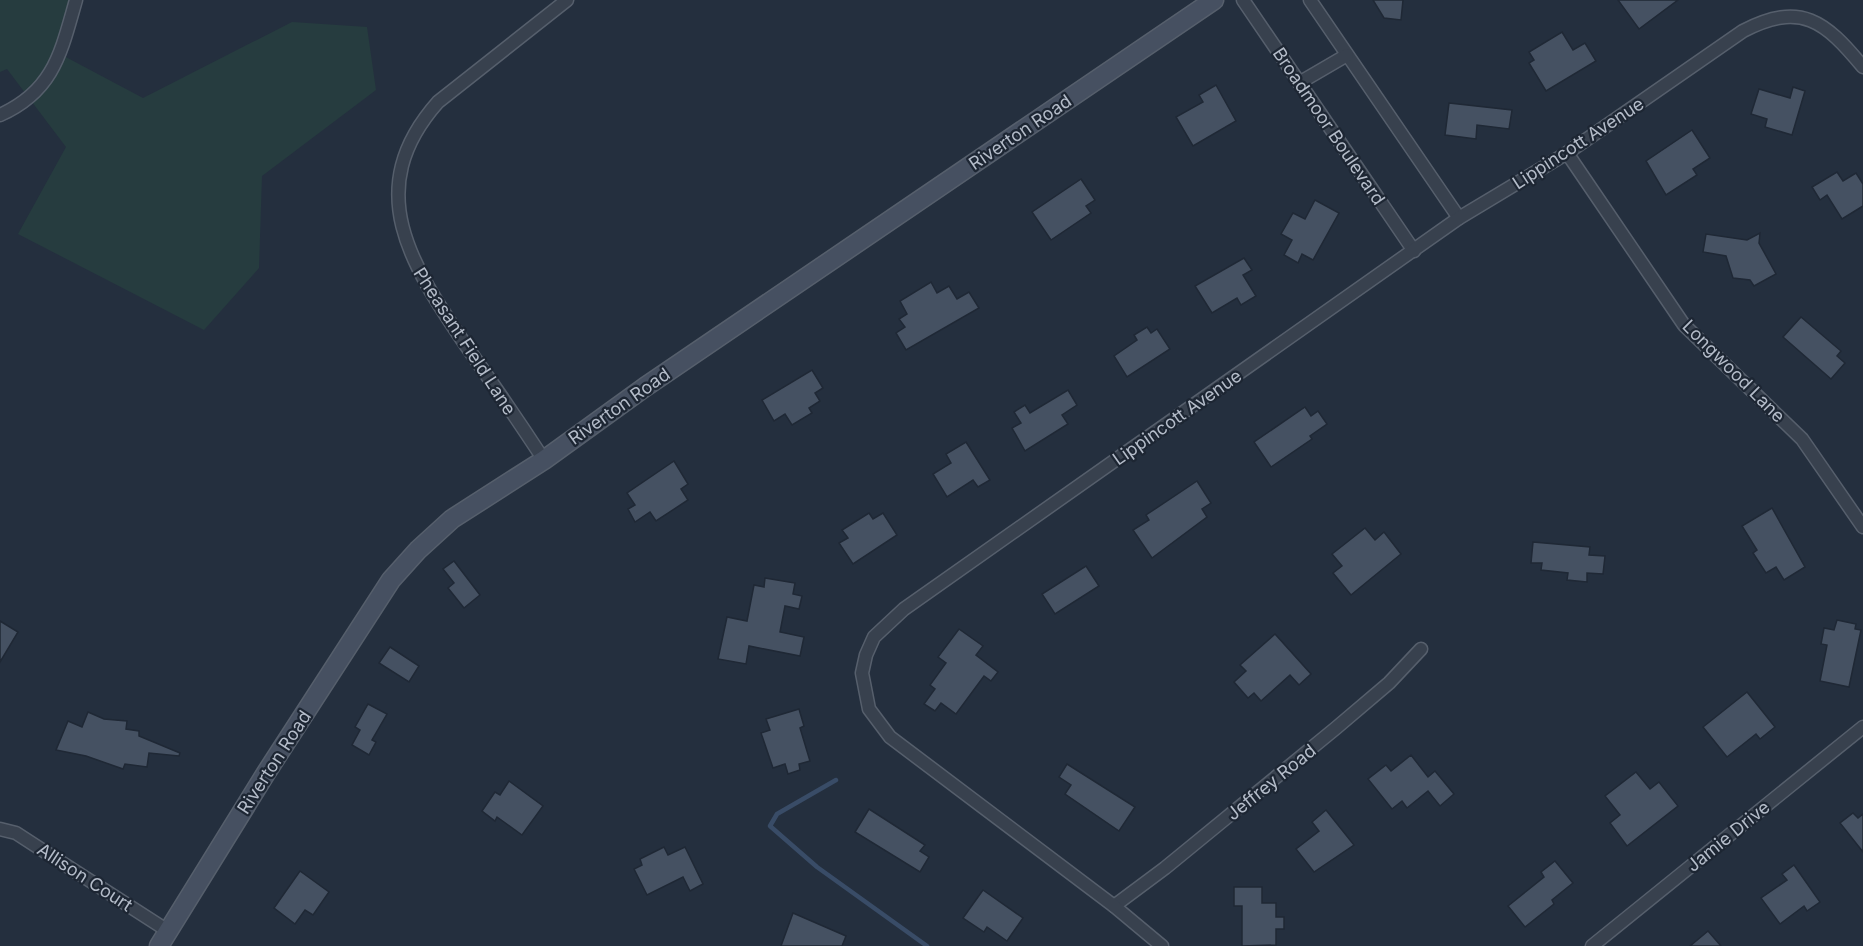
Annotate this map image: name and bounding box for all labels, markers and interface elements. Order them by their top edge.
street label: Broadmoor Boulevard [1269,43,1389,209]
street label: Riverton Road [965,90,1075,174]
street label: Lippincott Avenue [1508,93,1648,193]
street label: Pheasant Field Lane [410,263,520,419]
street label: Longwood Lane [1678,315,1790,427]
street label: Riverton Road [564,363,674,449]
street label: Lippincott Avenue [1109,365,1245,469]
street label: Riverton Road [233,706,315,818]
street label: Jeffrey Road [1222,740,1320,824]
street label: Jamie Drive [1682,796,1774,876]
street label: Allison Court [34,839,137,916]

